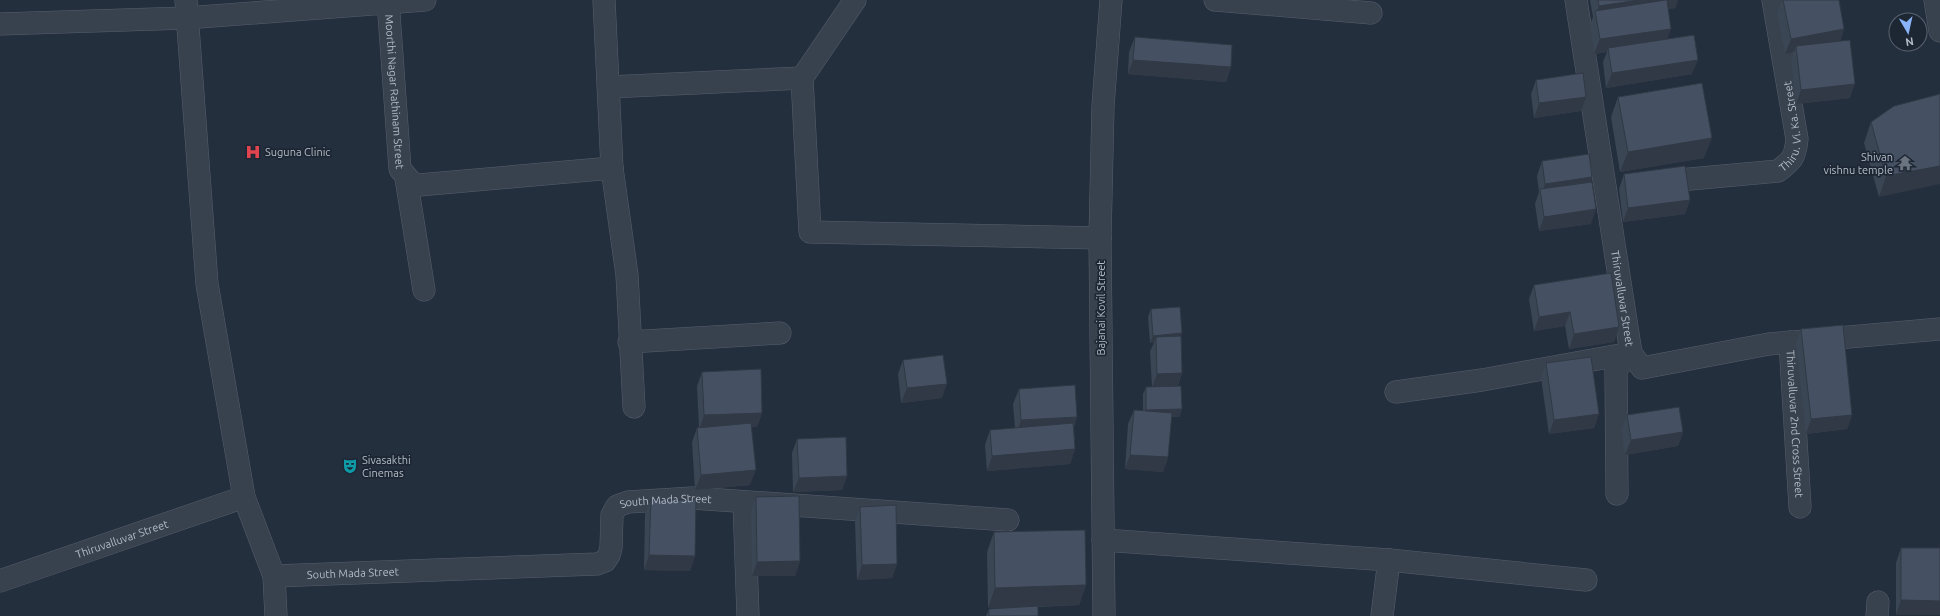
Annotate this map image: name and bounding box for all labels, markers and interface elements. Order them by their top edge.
north arrow [1888,12,1928,52]
street label: Moorthi Nagar Rathinam Street [383,14,406,170]
text: N [1905,35,1915,48]
street label: Thiru. Vi. Ka. Street [1777,80,1803,174]
hospital icon: Suguna Clinic [244,143,262,161]
place label: Suguna Clinic [265,146,330,158]
place label: Shivan vishnu temple [1824,151,1893,176]
temple icon: Shivan vishnu temple [1896,154,1914,172]
street label: Thiruvalluvar Street [1609,250,1636,348]
street label: Bajanai Kovil Street [1095,260,1107,356]
street label: Thiruvalluvar 2nd Cross Street [1784,350,1805,499]
place label: Sivasakthi Cinemas [362,454,411,479]
theatre icon: Sivasakthi Cinemas [341,457,359,475]
street label: South Mada Street [618,492,713,511]
street label: Thiruvalluvar Street [74,517,170,560]
street label: South Mada Street [307,565,400,581]

